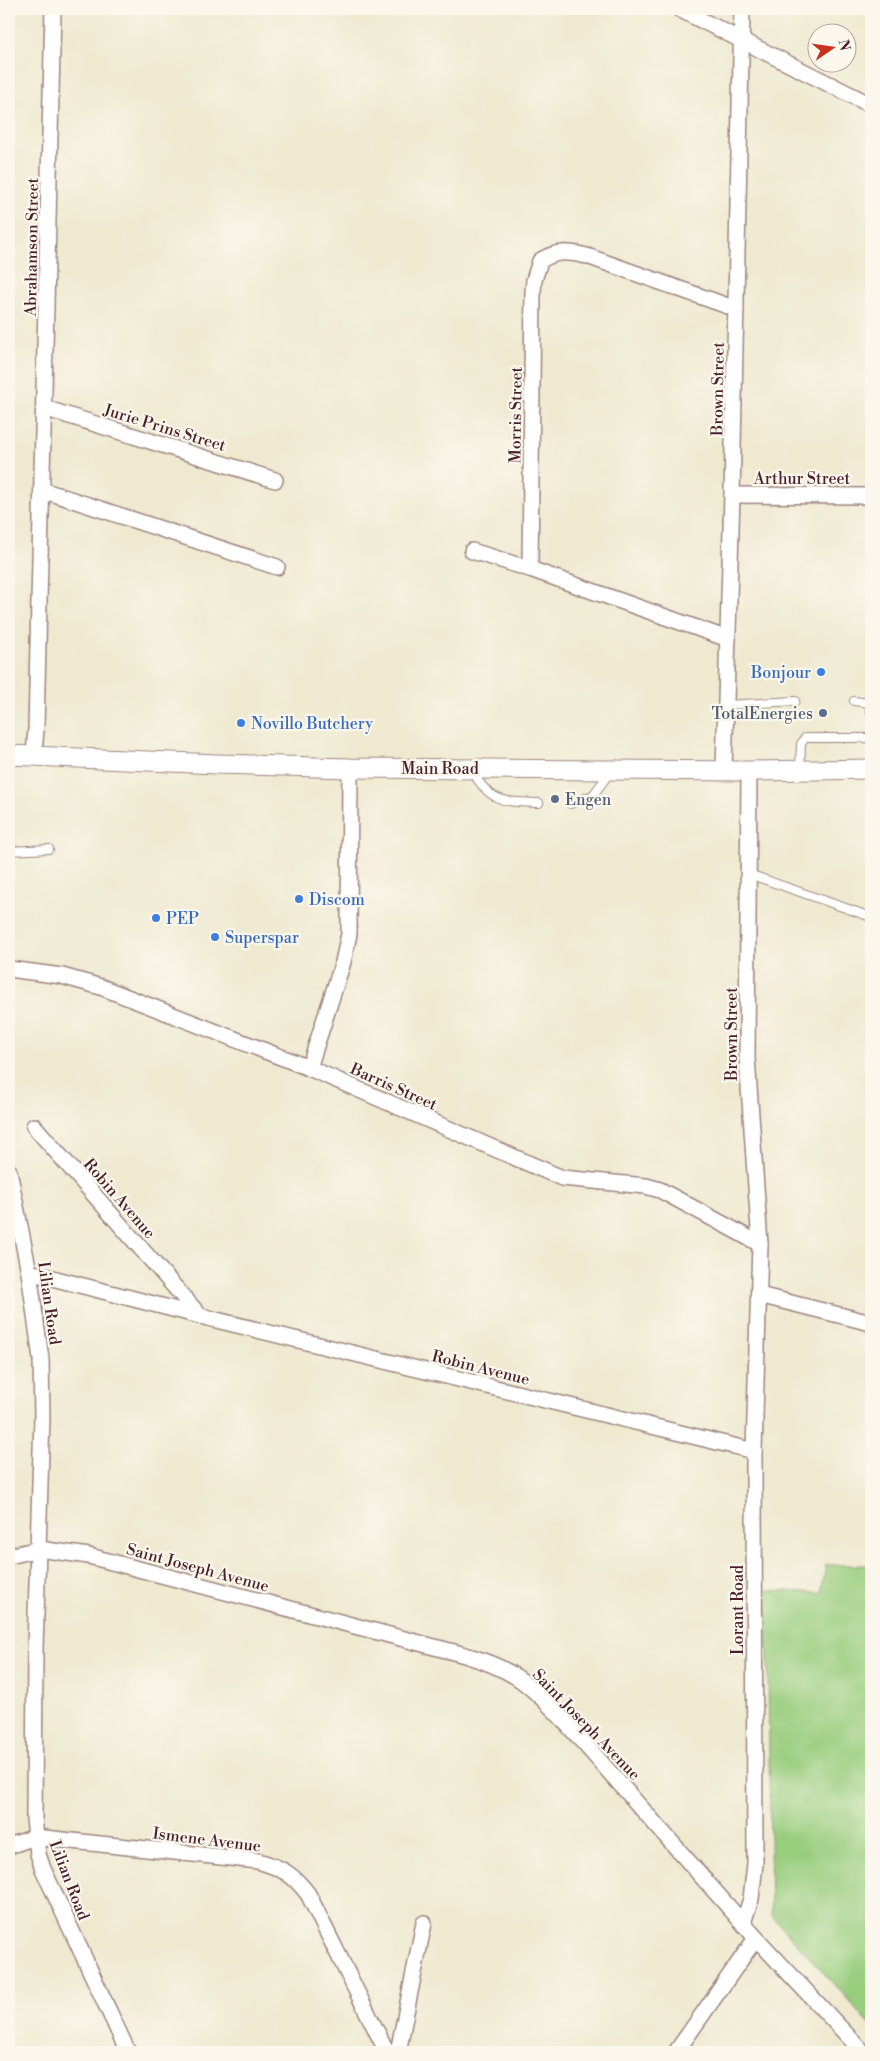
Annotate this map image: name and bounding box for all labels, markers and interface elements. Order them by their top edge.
north arrow [808,22,858,72]
text: N [834,38,854,53]
street label: Abrahamson Street [21,177,43,318]
street label: Brown Street [707,342,729,437]
street label: Morris Street [505,366,527,464]
street label: Jurie Prins Street [100,400,228,456]
street label: Arthur Street [753,469,851,489]
place label: Bonjour [750,663,811,683]
marker: Bonjour [815,666,827,678]
place label: TotalEnergies [711,704,813,724]
marker: TotalEnergies [817,707,829,719]
place label: Novillo Butchery [251,714,373,734]
marker: Novillo Butchery [235,717,247,729]
street label: Main Road [401,759,479,779]
place label: Engen [565,790,612,810]
marker: Engen [549,793,561,805]
place label: Discom [309,890,365,910]
marker: Discom [293,893,305,905]
place label: PEP [166,909,199,929]
marker: PEP [150,912,162,924]
place label: Superspar [225,928,299,948]
marker: Superspar [209,931,221,943]
street label: Brown Street [722,987,742,1082]
street label: Barris Street [346,1058,440,1115]
street label: Robin Avenue [79,1154,160,1243]
street label: Lilian Road [33,1260,65,1346]
street label: Robin Avenue [430,1346,532,1390]
street label: Saint Joseph Avenue [124,1539,271,1597]
street label: Lorant Road [728,1565,748,1655]
street label: Saint Joseph Avenue [528,1665,644,1784]
street label: Ismene Avenue [152,1823,262,1857]
street label: Lilian Road [45,1838,93,1923]

